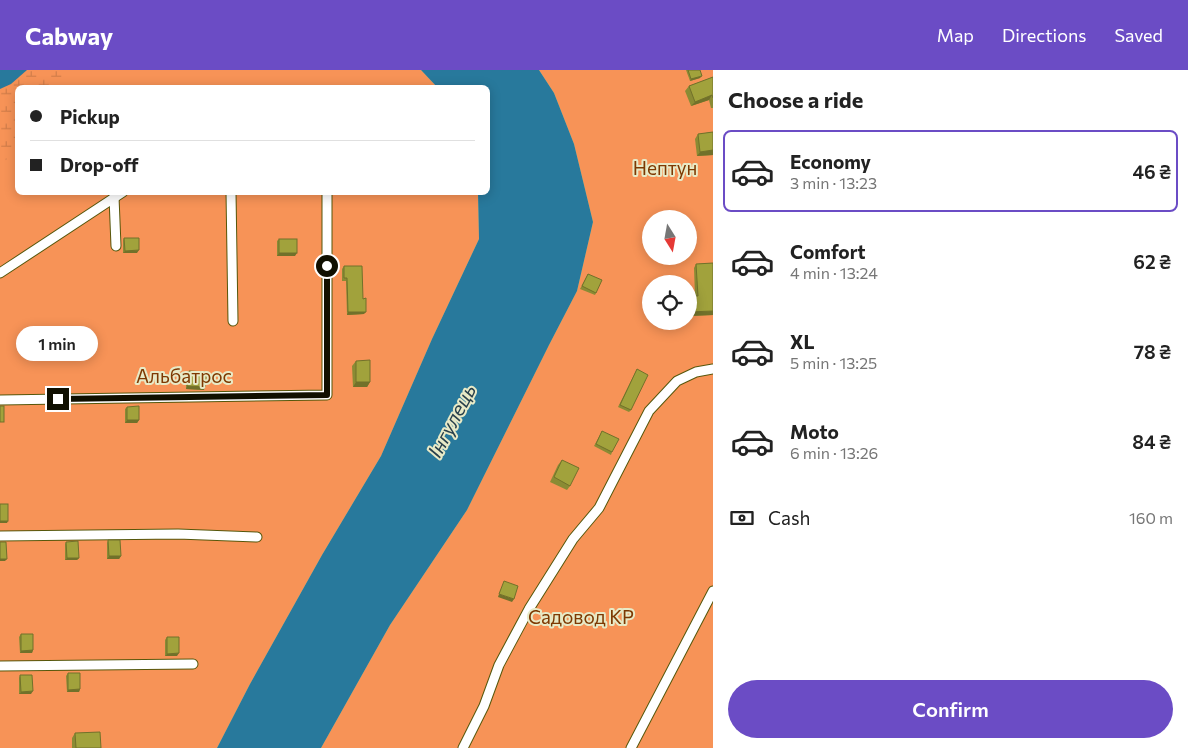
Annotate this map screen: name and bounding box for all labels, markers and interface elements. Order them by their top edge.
text: Cabway [25,21,113,50]
text: Map [937,24,974,46]
text: Directions [1002,24,1086,46]
text: Saved [1114,24,1163,46]
text: Choose a ride [728,86,863,113]
text: Pickup [60,105,120,128]
icon: car [730,149,775,194]
text: Economy [790,150,871,173]
text: Drop-off [60,153,139,176]
park label: Нептун [633,156,697,179]
text: 46 ₴ [1132,160,1171,183]
text: 3 min · 13:23 [790,173,877,192]
north arrow [642,210,698,265]
map controls [642,210,697,330]
icon: car [730,239,775,284]
text: Comfort [790,240,866,263]
text: 62 ₴ [1133,250,1171,273]
route start [316,255,338,277]
text: 4 min · 13:24 [790,263,878,282]
button: locate [642,275,697,330]
callout: 1 min [17,326,99,362]
icon: car [730,329,775,374]
text: XL [790,330,815,353]
text: 1 min [38,334,76,353]
text: 78 ₴ [1134,340,1171,363]
text: 5 min · 13:25 [790,353,877,372]
park label: Альбатрос [136,364,232,387]
water label: Інгулець [422,380,480,461]
route end [47,388,69,410]
icon: car [730,419,775,464]
text: Moto [790,420,839,443]
text: 84 ₴ [1132,430,1171,453]
text: 6 min · 13:26 [790,443,878,462]
icon: cash [728,504,756,532]
text: Cash [768,506,810,529]
text: 160 m [1129,508,1173,527]
park label: Садовод КР [528,605,634,628]
button: Confirm [728,680,1173,738]

